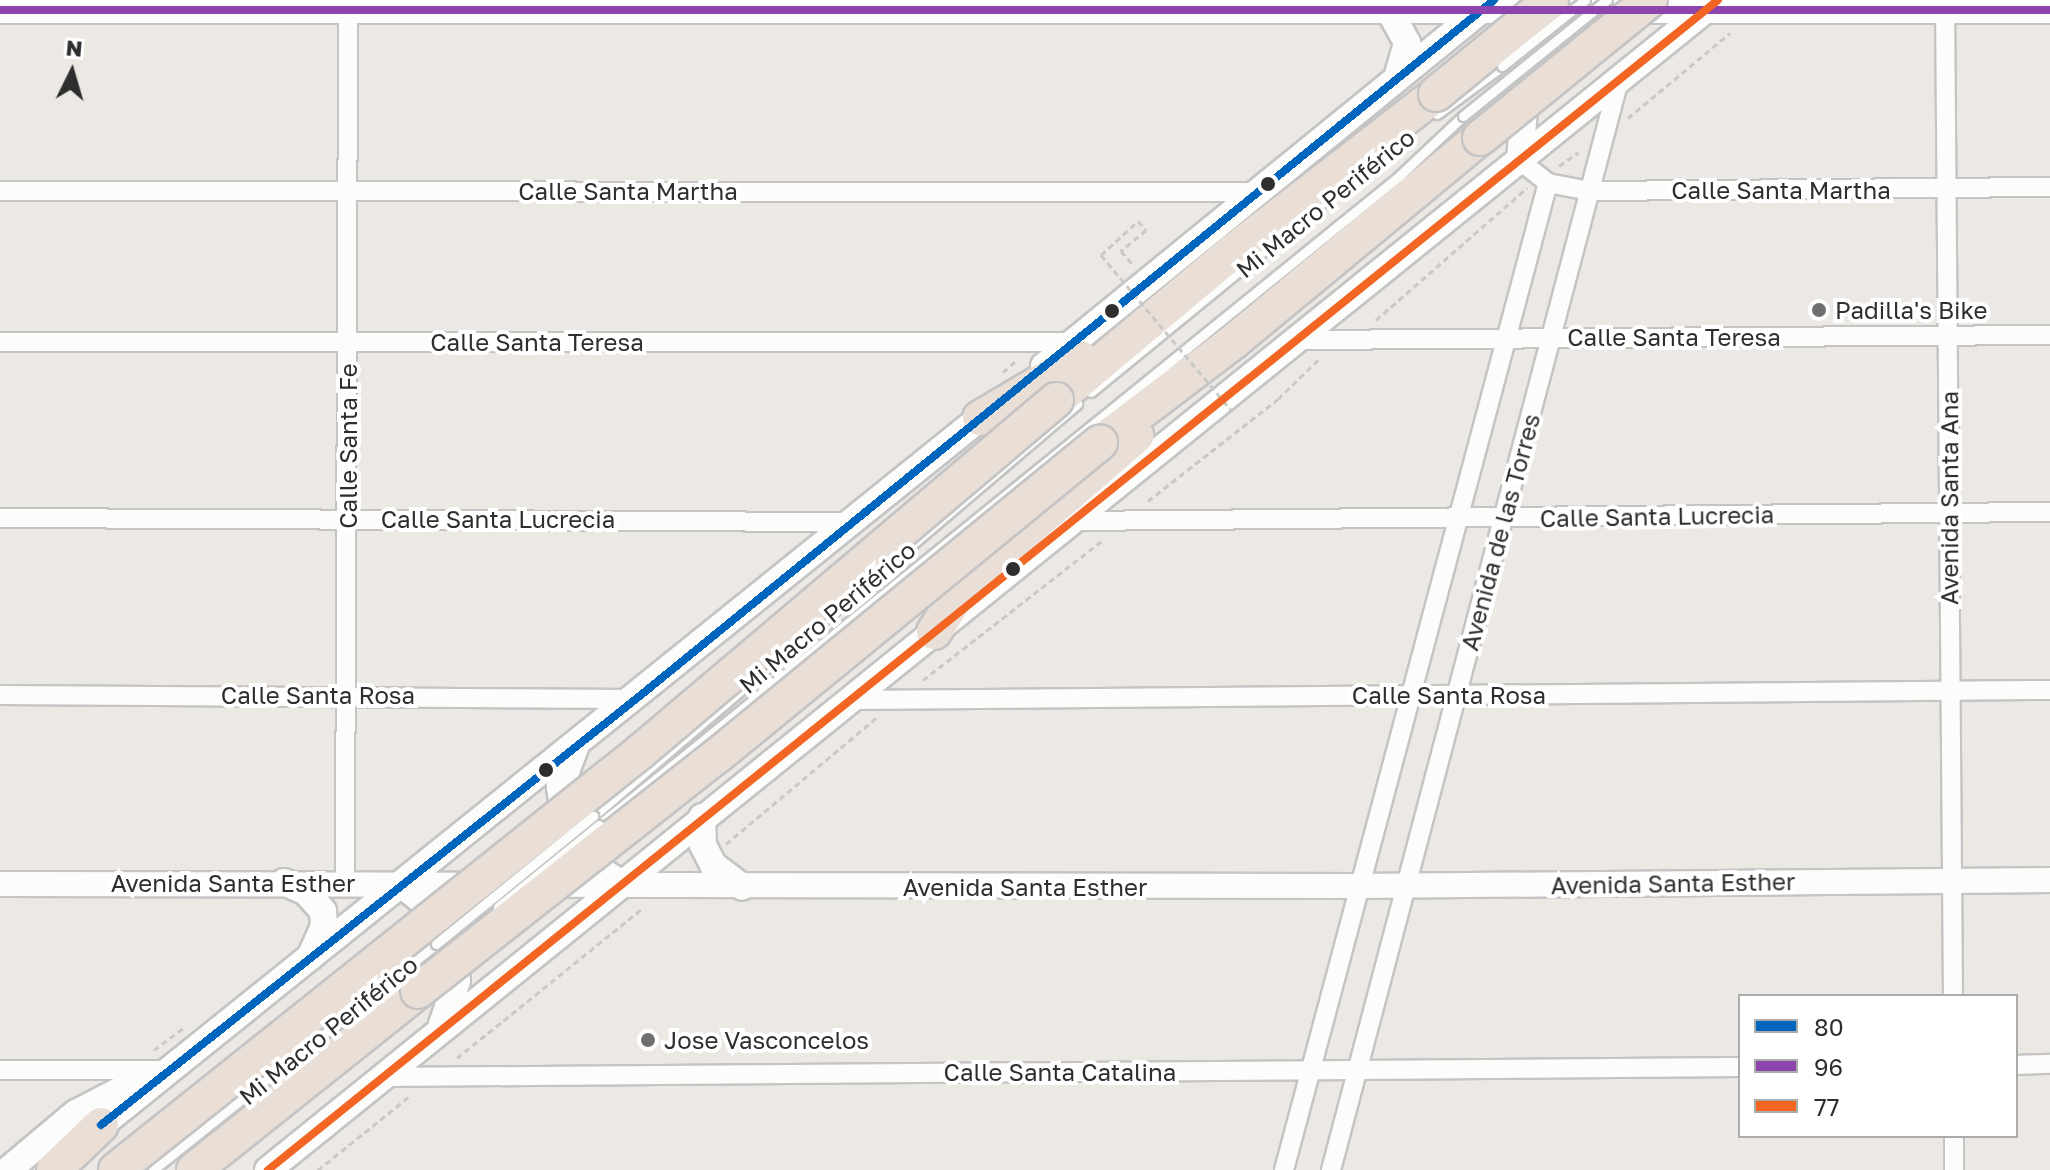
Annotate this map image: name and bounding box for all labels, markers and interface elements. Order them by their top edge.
north arrow [32,32,112,112]
text: N [65,33,84,62]
street label: Mi Macro Periférico [1230,122,1420,284]
unlabelled marker [1260,176,1276,192]
street label: Calle Santa Martha [1671,176,1891,204]
street label: Calle Santa Martha [518,177,738,205]
place label: Padilla's Bike [1835,296,1987,324]
marker: Padilla's Bike [1810,301,1828,319]
unlabelled marker [1104,303,1120,319]
street label: Calle Santa Teresa [1567,323,1781,351]
street label: Calle Santa Teresa [430,328,644,356]
street label: Calle Santa Fe [334,363,362,529]
street label: Avenida Santa Ana [1935,391,1963,605]
street label: Avenida de las Torres [1455,410,1545,654]
street label: Calle Santa Lucrecia [1540,500,1774,532]
street label: Calle Santa Lucrecia [381,505,615,533]
street label: Mi Macro Periférico [733,535,921,699]
unlabelled marker [1005,561,1021,577]
street label: Calle Santa Rosa [221,681,415,709]
street label: Calle Santa Rosa [1352,681,1546,709]
unlabelled marker [538,762,554,778]
street label: Avenida Santa Esther [1550,866,1796,900]
street label: Avenida Santa Esther [111,869,355,897]
street label: Avenida Santa Esther [903,873,1147,901]
street label: Mi Macro Periférico [233,949,423,1111]
legend [1738,994,2018,1138]
text: 80 [1814,1012,1844,1041]
place label: Jose Vasconcelos [664,1026,869,1054]
marker: Jose Vasconcelos [639,1031,657,1049]
text: 96 [1814,1052,1843,1081]
street label: Calle Santa Catalina [944,1058,1176,1086]
text: 77 [1814,1092,1839,1121]

